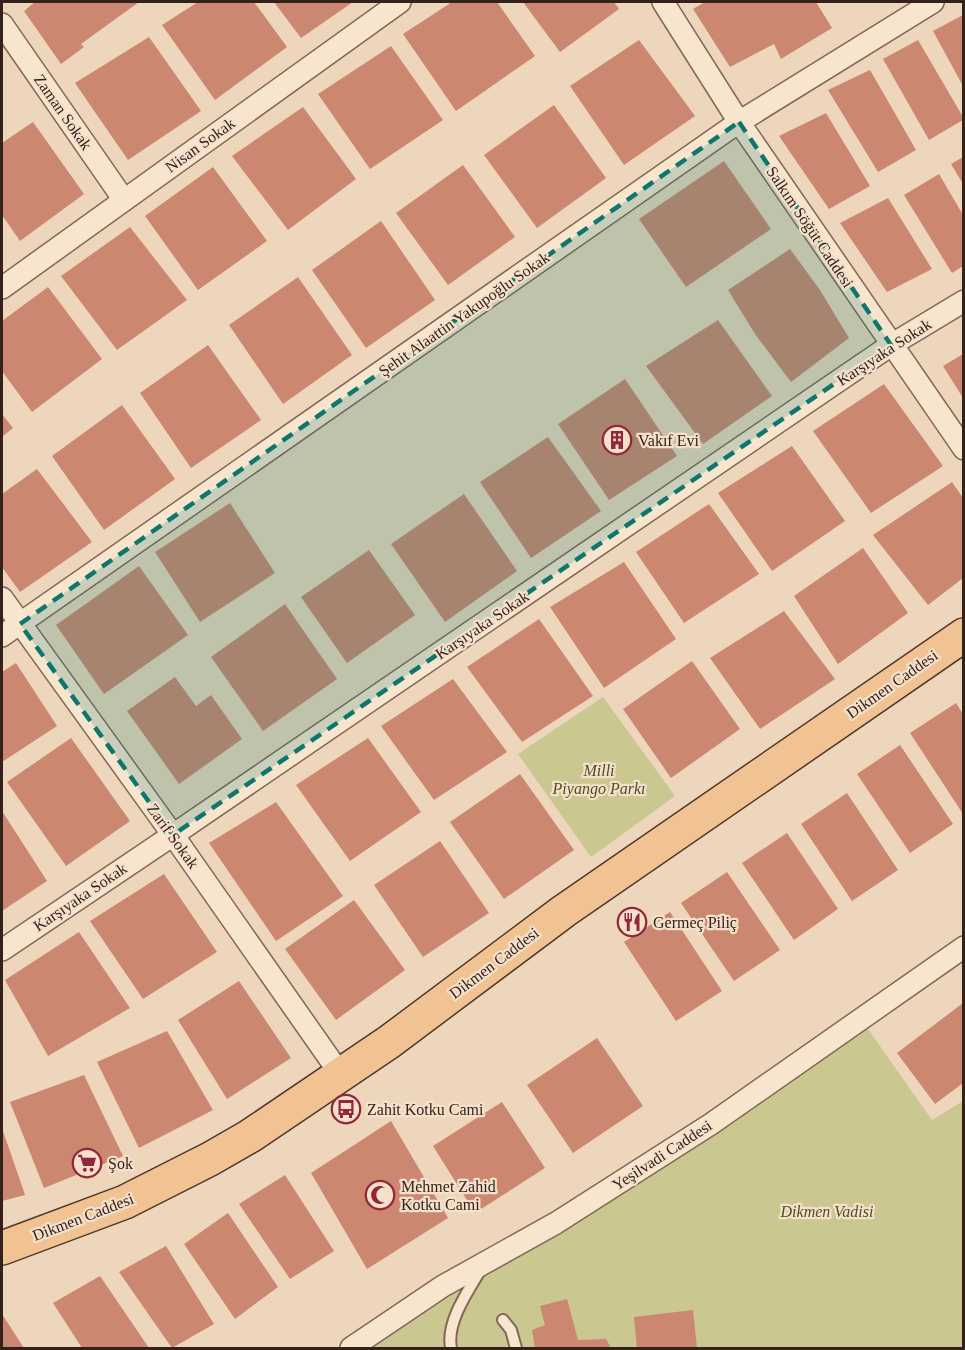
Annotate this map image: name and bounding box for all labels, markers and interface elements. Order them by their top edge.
street label: Zaman Sokak [31,71,95,153]
street label: Nisan Sokak [162,114,238,176]
street label: Salkım Söğüt Caddesi [762,163,857,292]
street label: Şehit Alaattin Yakupoğlu Sokak [375,248,553,380]
street label: Karşıyaka Sokak [834,315,935,390]
building icon: Vakıf Evi [601,424,633,456]
place label: Vakıf Evi [638,432,699,449]
street label: Karşıyaka Sokak [432,588,532,663]
street label: Dikmen Caddesi [843,646,941,722]
park label: Milli Piyango Parkı [552,762,645,798]
street label: Zarif Sokak [144,800,202,872]
street label: Karşıyaka Sokak [30,860,130,935]
restaurant icon: Germeç Piliç [616,906,648,938]
place label: Germeç Piliç [653,914,737,932]
street label: Dikmen Caddesi [446,924,542,1002]
bus stop icon: Zahit Kotku Cami [330,1093,362,1125]
place label: Zahit Kotku Cami [367,1101,484,1118]
street label: Yeşilvadi Caddesi [609,1116,716,1194]
supermarket icon: Şok [71,1147,103,1179]
place label: Şok [108,1155,133,1173]
place label: Mehmet Zahid Kotku Cami [401,1178,496,1213]
mosque icon: Mehmet Zahid Kotku Cami [364,1179,396,1211]
street label: Dikmen Caddesi [30,1190,137,1244]
park label: Dikmen Vadisi [780,1203,873,1220]

